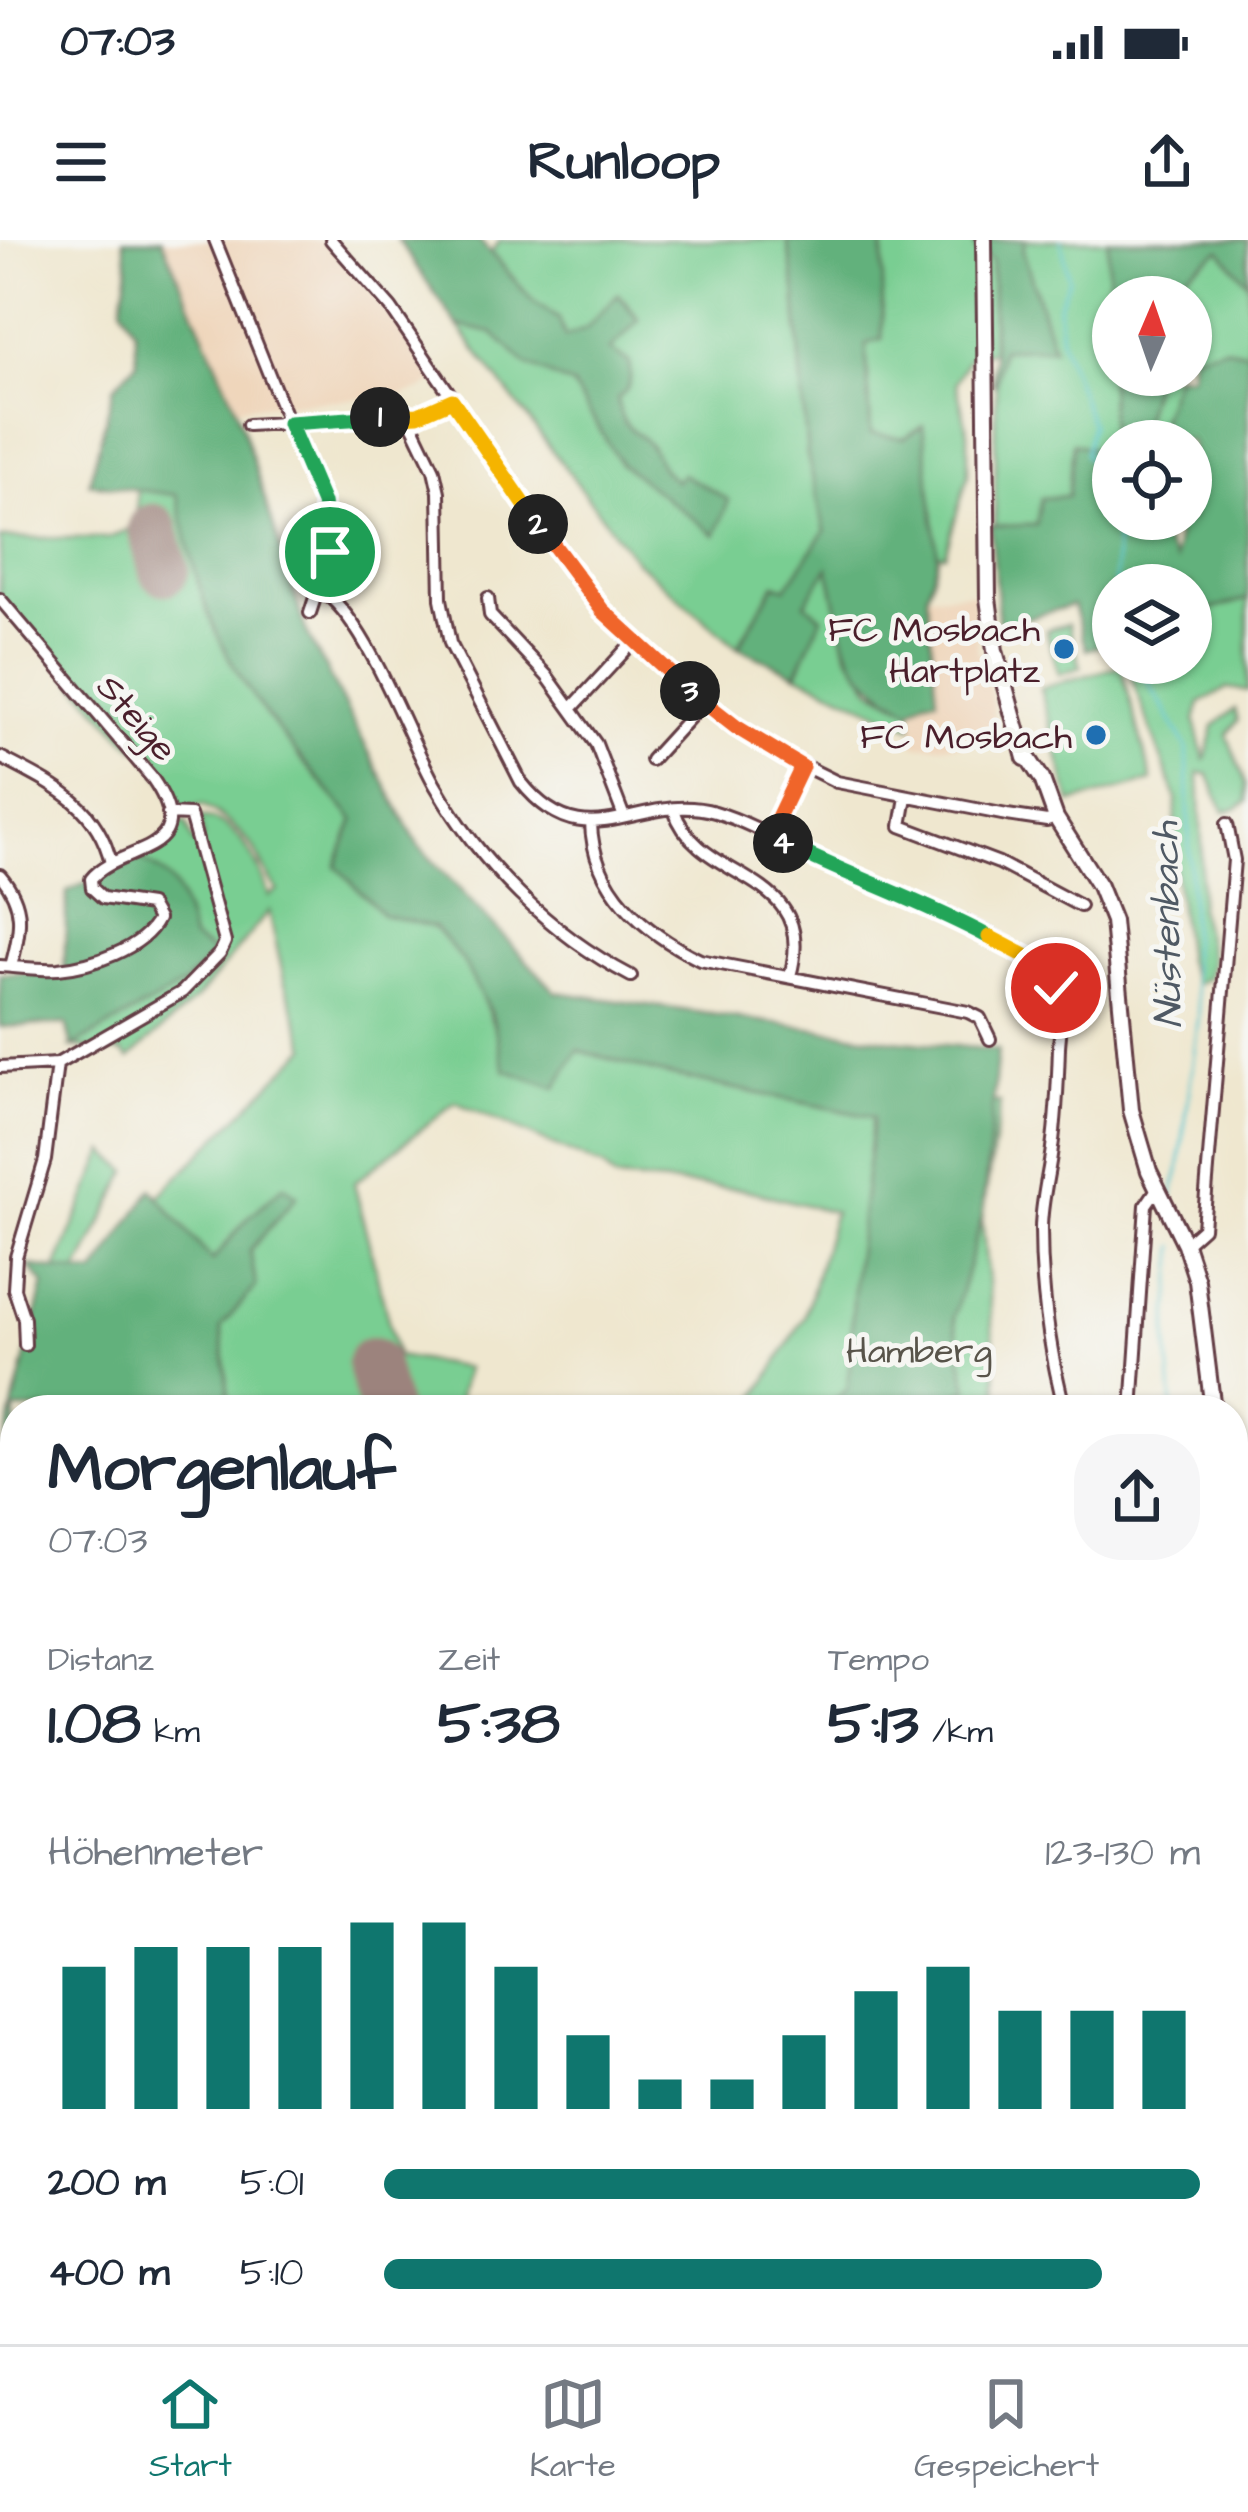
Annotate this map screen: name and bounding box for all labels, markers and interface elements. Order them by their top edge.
text: 07:03 [60,11,175,73]
text: Runloop [528,125,720,200]
icon: menu [48,129,114,195]
icon: share [1134,129,1200,195]
north arrow [1092,276,1212,396]
map controls [1092,276,1212,684]
pin: 1 [350,387,410,447]
text: 1 [378,394,382,440]
button: locate [1092,420,1212,540]
pin: 2 [508,494,568,554]
pin [279,501,381,603]
text: 2 [529,501,547,547]
icon: arrive [297,519,363,585]
button: layers [1092,564,1212,684]
place label: FC Mosbach Hartplatz [828,605,1040,697]
marker: FC Mosbach Hartplatz [1051,636,1077,662]
pin: 3 [660,661,720,721]
street label: Steige [83,664,188,774]
text: 3 [682,668,698,714]
place label: FC Mosbach [860,712,1072,763]
marker: FC Mosbach [1083,722,1109,748]
pin: 4 [753,813,813,873]
text: 4 [772,820,794,866]
water label: Nüstenbach [1139,820,1197,1028]
pin [1005,937,1107,1039]
icon: check [1023,955,1089,1021]
park label: Hamberg [846,1326,992,1378]
text: Morgenlauf [48,1424,396,1516]
button: share [1074,1434,1200,1560]
text: 07:03 [48,1515,148,1569]
text: Distanz [48,1637,154,1683]
text: Zeit [438,1637,500,1683]
text: Tempo [828,1637,929,1683]
text: 1.08 [48,1683,141,1766]
text: 5:38 [438,1683,560,1766]
text: 5:13 [828,1683,919,1766]
text: km [141,1709,200,1755]
text: /km [919,1709,993,1755]
text: Höhenmeter [48,1827,263,1881]
text: 123–130 m [1045,1827,1200,1881]
text: 200 m [48,2157,166,2211]
text: 5:01 [240,2157,304,2211]
text: 400 m [48,2247,170,2301]
text: 5:10 [240,2247,304,2301]
tab: Start [149,2371,232,2489]
tab: Karte [530,2371,616,2489]
tab: Gespeichert [914,2371,1099,2489]

